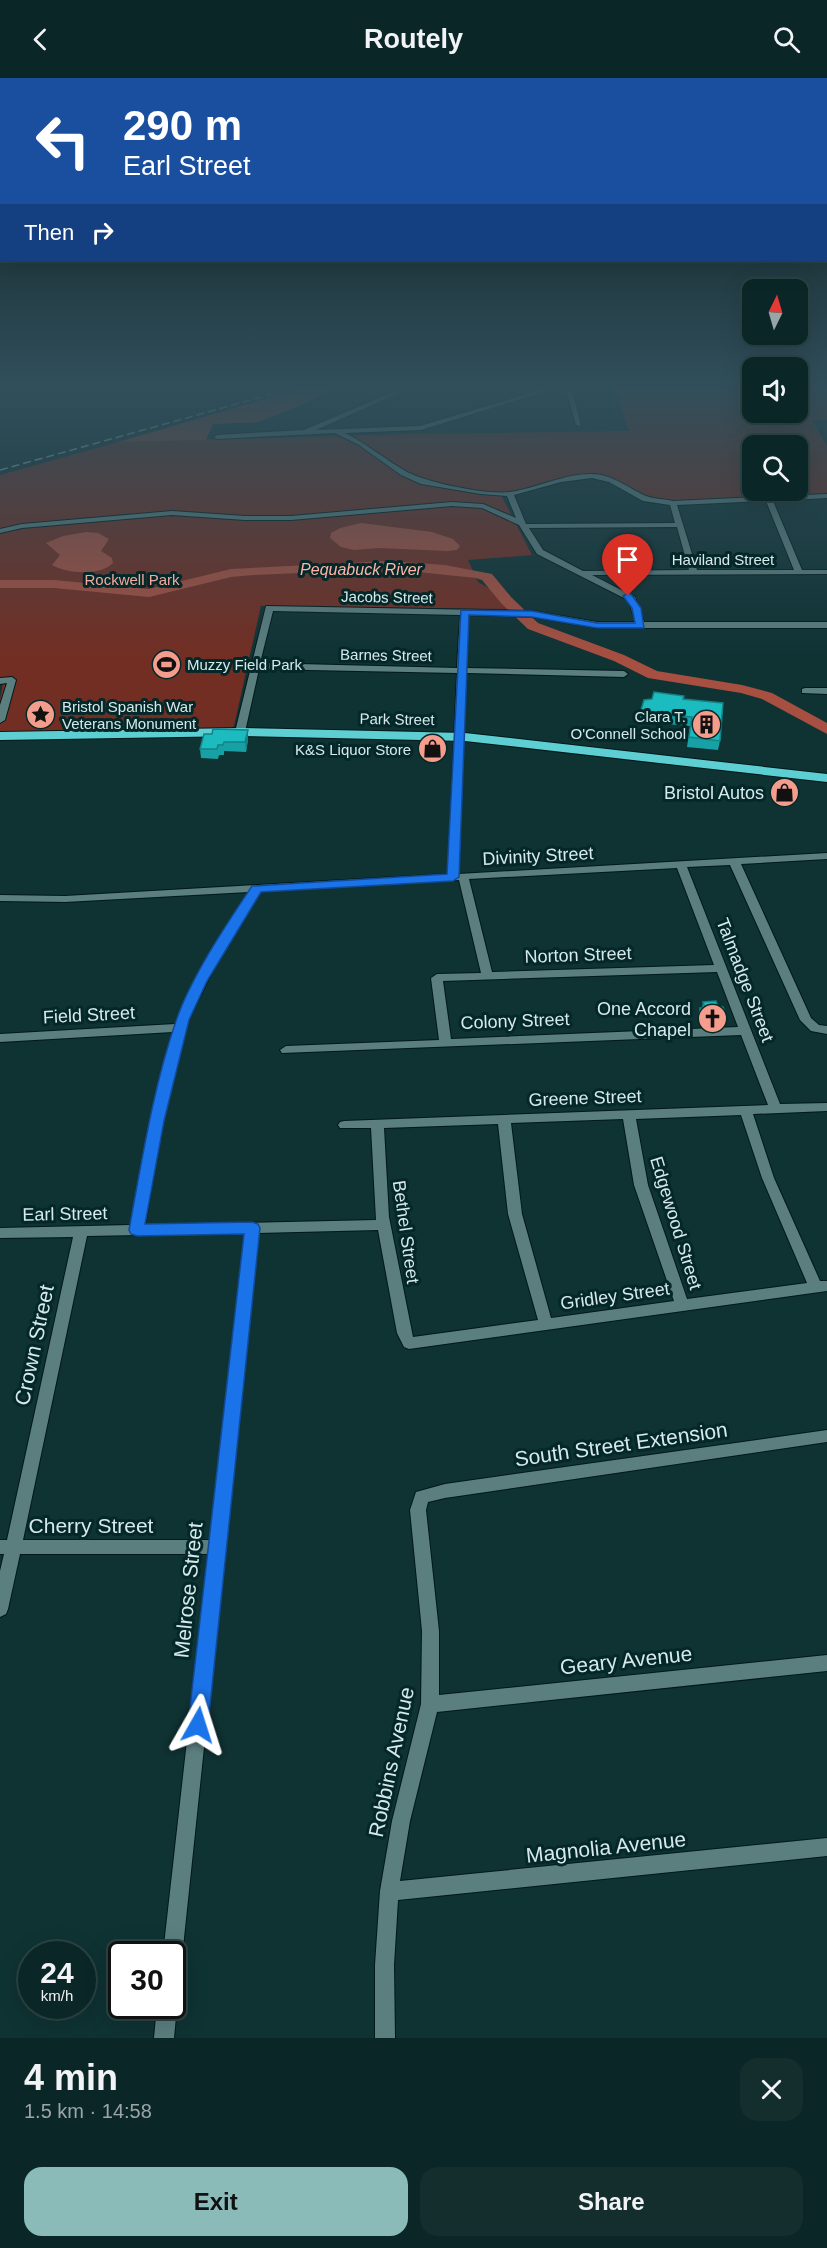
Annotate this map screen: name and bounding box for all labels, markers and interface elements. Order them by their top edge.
icon: back [24,23,57,56]
icon: search [770,23,803,56]
text: Routely [364,24,463,54]
icon: left [24,102,102,180]
text: 290 m [123,102,242,149]
text: Earl Street [123,151,251,181]
icon: right [86,216,119,249]
text: Then [24,220,74,245]
north arrow [742,279,808,345]
map controls [742,279,808,501]
button: sound [742,357,808,423]
button: search [742,435,808,501]
pin [602,534,653,596]
icon: arrive [611,543,644,576]
street label: Haviland Street [672,551,775,568]
water label: Pequabuck River [300,561,423,578]
park label: Rockwell Park [84,571,180,588]
street label: Jacobs Street [341,588,434,606]
street label: Barnes Street [340,646,433,664]
sports icon: Muzzy Field Park [150,648,182,680]
place label: Muzzy Field Park [187,656,303,673]
place label: Bristol Spanish War Veterans Monument [62,698,197,732]
place icon: Bristol Spanish War Veterans Monument [25,699,57,731]
place label: Clara T. O'Connell School [571,708,686,742]
building icon: Clara T. O'Connell School [691,709,723,741]
street label: Park Street [359,710,435,728]
shop icon: K&S Liquor Store [416,733,448,765]
place label: K&S Liquor Store [295,741,411,758]
shop icon: Bristol Autos [769,777,801,809]
place label: Bristol Autos [664,783,764,803]
street label: Divinity Street [482,843,594,869]
street label: Talmadge Street [712,915,778,1045]
street label: Norton Street [524,943,632,967]
place label: One Accord Chapel [597,999,691,1040]
street label: Field Street [43,1003,135,1027]
church icon: One Accord Chapel [696,1003,728,1035]
street label: Colony Street [460,1009,570,1033]
street label: Greene Street [528,1086,642,1110]
street label: Edgewood Street [646,1154,706,1292]
street label: Bethel Street [389,1179,423,1285]
street label: Earl Street [22,1203,108,1225]
street label: Gridley Street [559,1278,671,1314]
street label: Crown Street [10,1283,58,1407]
street label: South Street Extension [513,1418,729,1470]
street label: Cherry Street [29,1514,154,1537]
street label: Melrose Street [169,1521,207,1659]
street label: Geary Avenue [559,1642,693,1678]
street label: Robbins Avenue [364,1685,418,1839]
position arrow [166,1693,230,1757]
street label: Magnolia Avenue [525,1827,687,1867]
speed limit sign: 30 [108,1941,186,2019]
text: 24 [40,1956,74,1989]
text: km/h [41,1987,73,2004]
text: 4 min [24,2057,118,2098]
button: close [740,2058,803,2121]
text: 1.5 km · 14:58 [24,2100,152,2122]
button: Exit [24,2167,408,2236]
button: Share [420,2167,803,2236]

